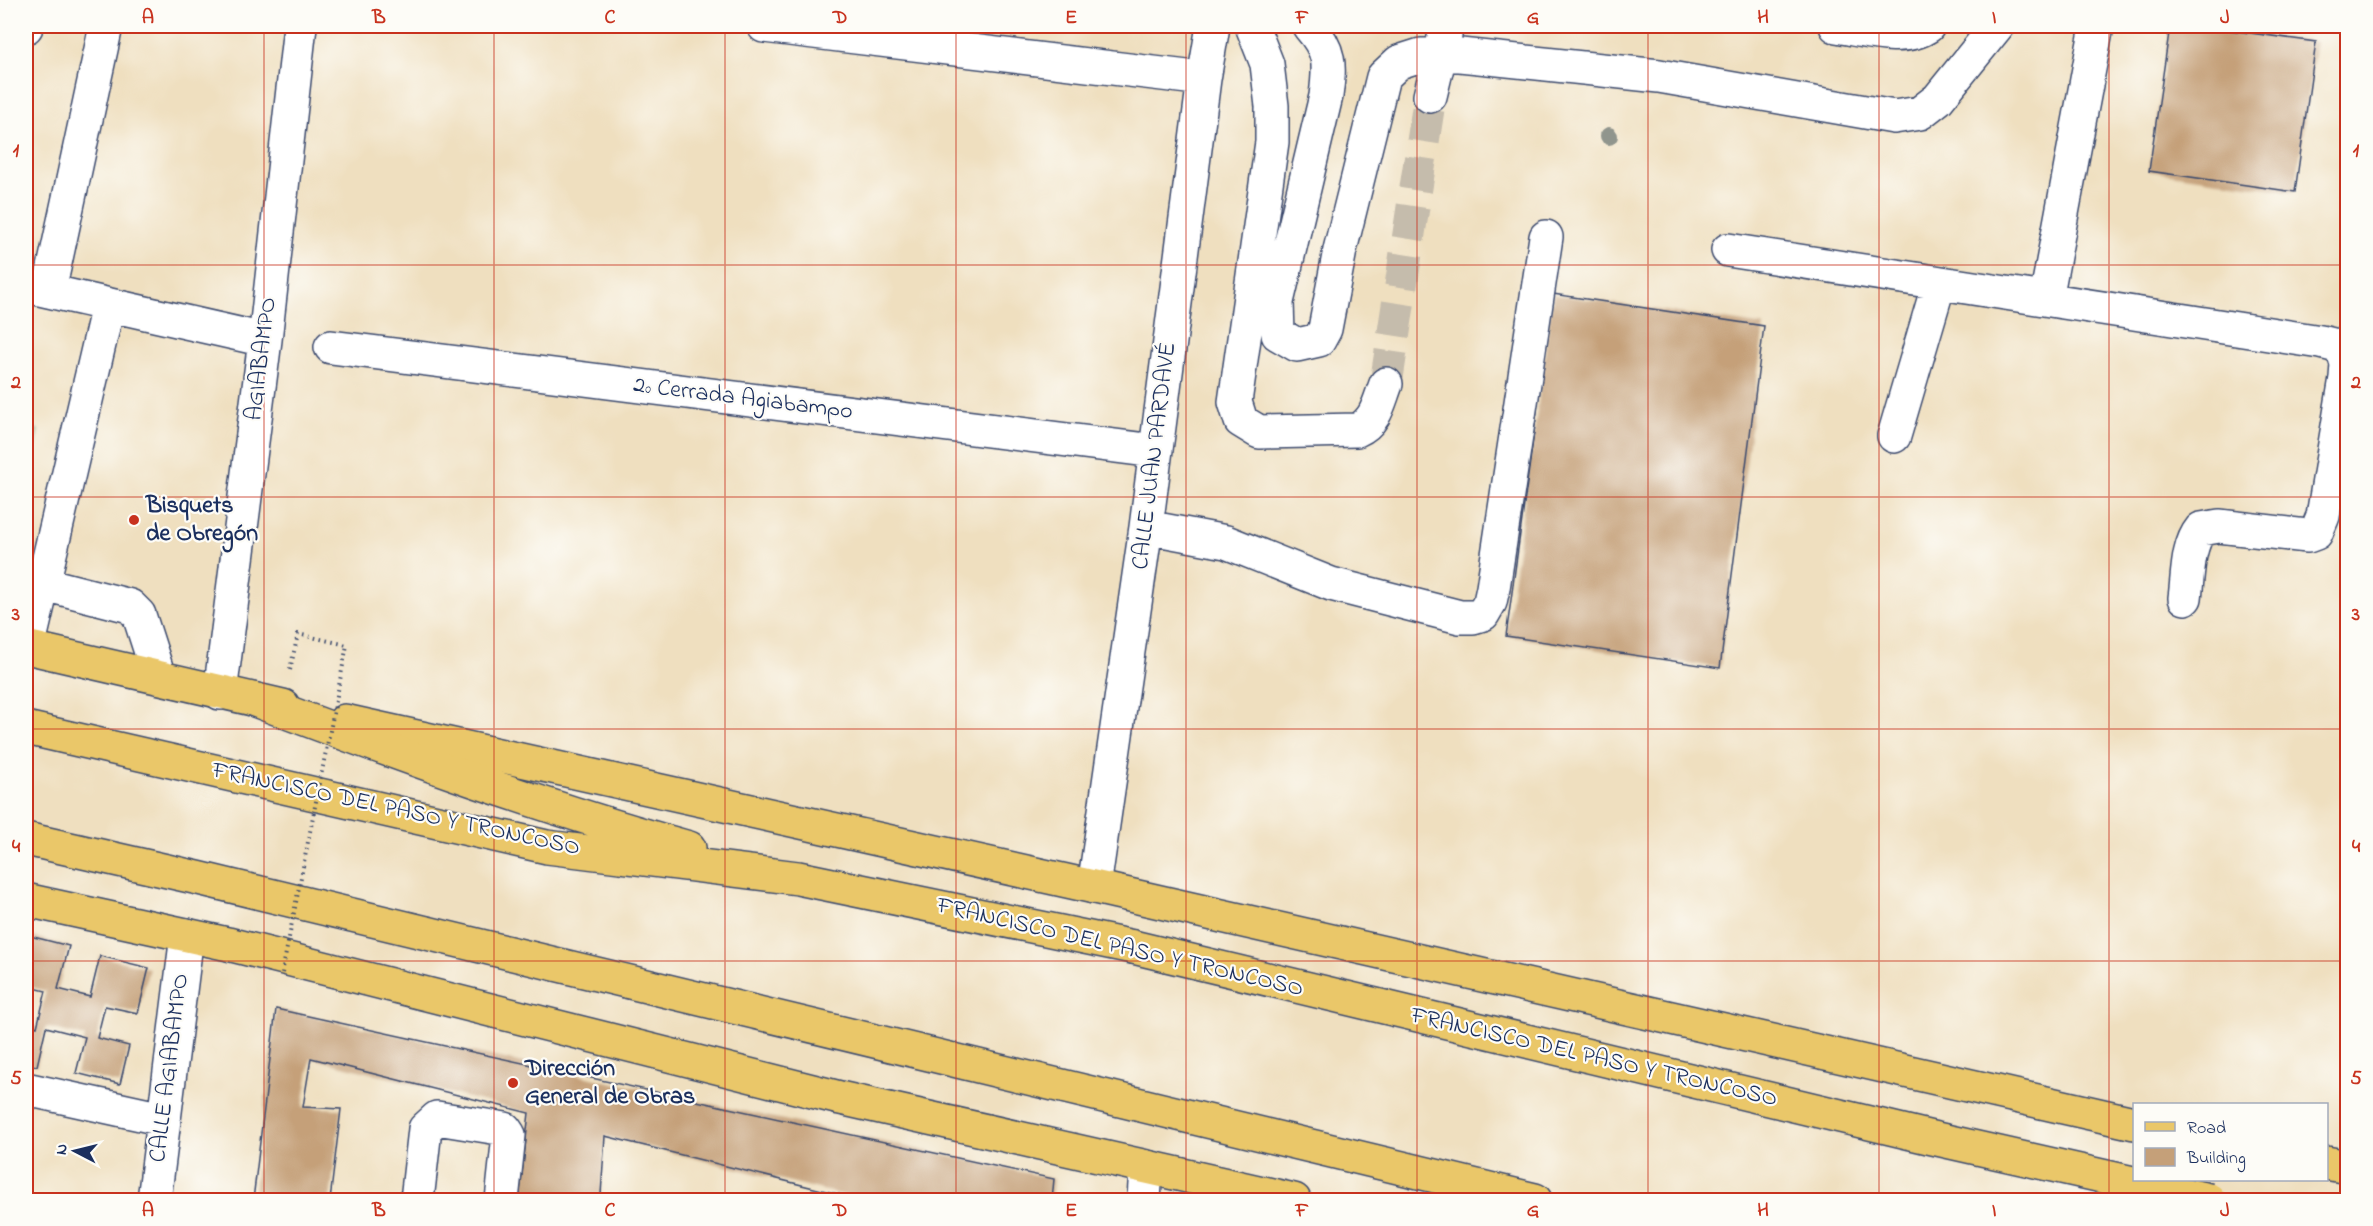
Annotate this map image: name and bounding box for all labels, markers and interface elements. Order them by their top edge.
text: A [142,4,154,33]
text: B [371,4,386,33]
text: C [605,4,616,33]
text: D [832,4,847,33]
text: E [1065,4,1077,33]
text: F [1295,4,1309,33]
text: G [1527,4,1540,33]
text: H [1757,4,1769,33]
text: I [1992,4,1997,33]
text: J [2220,4,2230,33]
text: 1 [13,137,20,166]
text: 1 [2353,137,2360,166]
street label: AGIABAMPO [237,295,287,423]
street label: CALLE JUAN PARDAVÉ [1124,340,1186,572]
street label: 2º Cerrada Agiabampo [631,368,855,430]
text: 2 [10,369,21,398]
text: 2 [2350,369,2361,398]
place label: Bisquets de Obregón [145,489,258,553]
marker: Bisquets de Obregón [127,513,141,527]
text: 3 [11,601,20,630]
text: 3 [2351,601,2360,630]
street label: FRANCISCO DEL PASO Y TRONCOSO [208,754,583,866]
text: 4 [12,833,21,862]
text: 4 [2352,833,2361,862]
street label: FRANCISCO DEL PASO Y TRONCOSO [932,889,1307,1007]
street label: CALLE AGIABAMPO [141,971,199,1165]
street label: FRANCISCO DEL PASO Y TRONCOSO [1406,999,1781,1117]
place label: Dirección General de Obras [524,1052,695,1115]
text: 5 [10,1065,22,1094]
text: 5 [2350,1065,2362,1094]
marker: Dirección General de Obras [506,1076,520,1090]
legend [2133,1103,2328,1181]
text: Road [2187,1116,2226,1142]
north arrow [45,1121,105,1181]
text: N [50,1142,75,1156]
text: Building [2186,1146,2246,1173]
text: A [142,1197,154,1226]
text: B [371,1197,386,1226]
text: C [605,1197,616,1226]
text: D [832,1197,847,1226]
text: E [1065,1197,1077,1226]
text: F [1295,1197,1309,1226]
text: G [1527,1197,1540,1226]
text: H [1757,1197,1769,1226]
text: I [1992,1197,1997,1226]
text: J [2220,1197,2230,1226]

